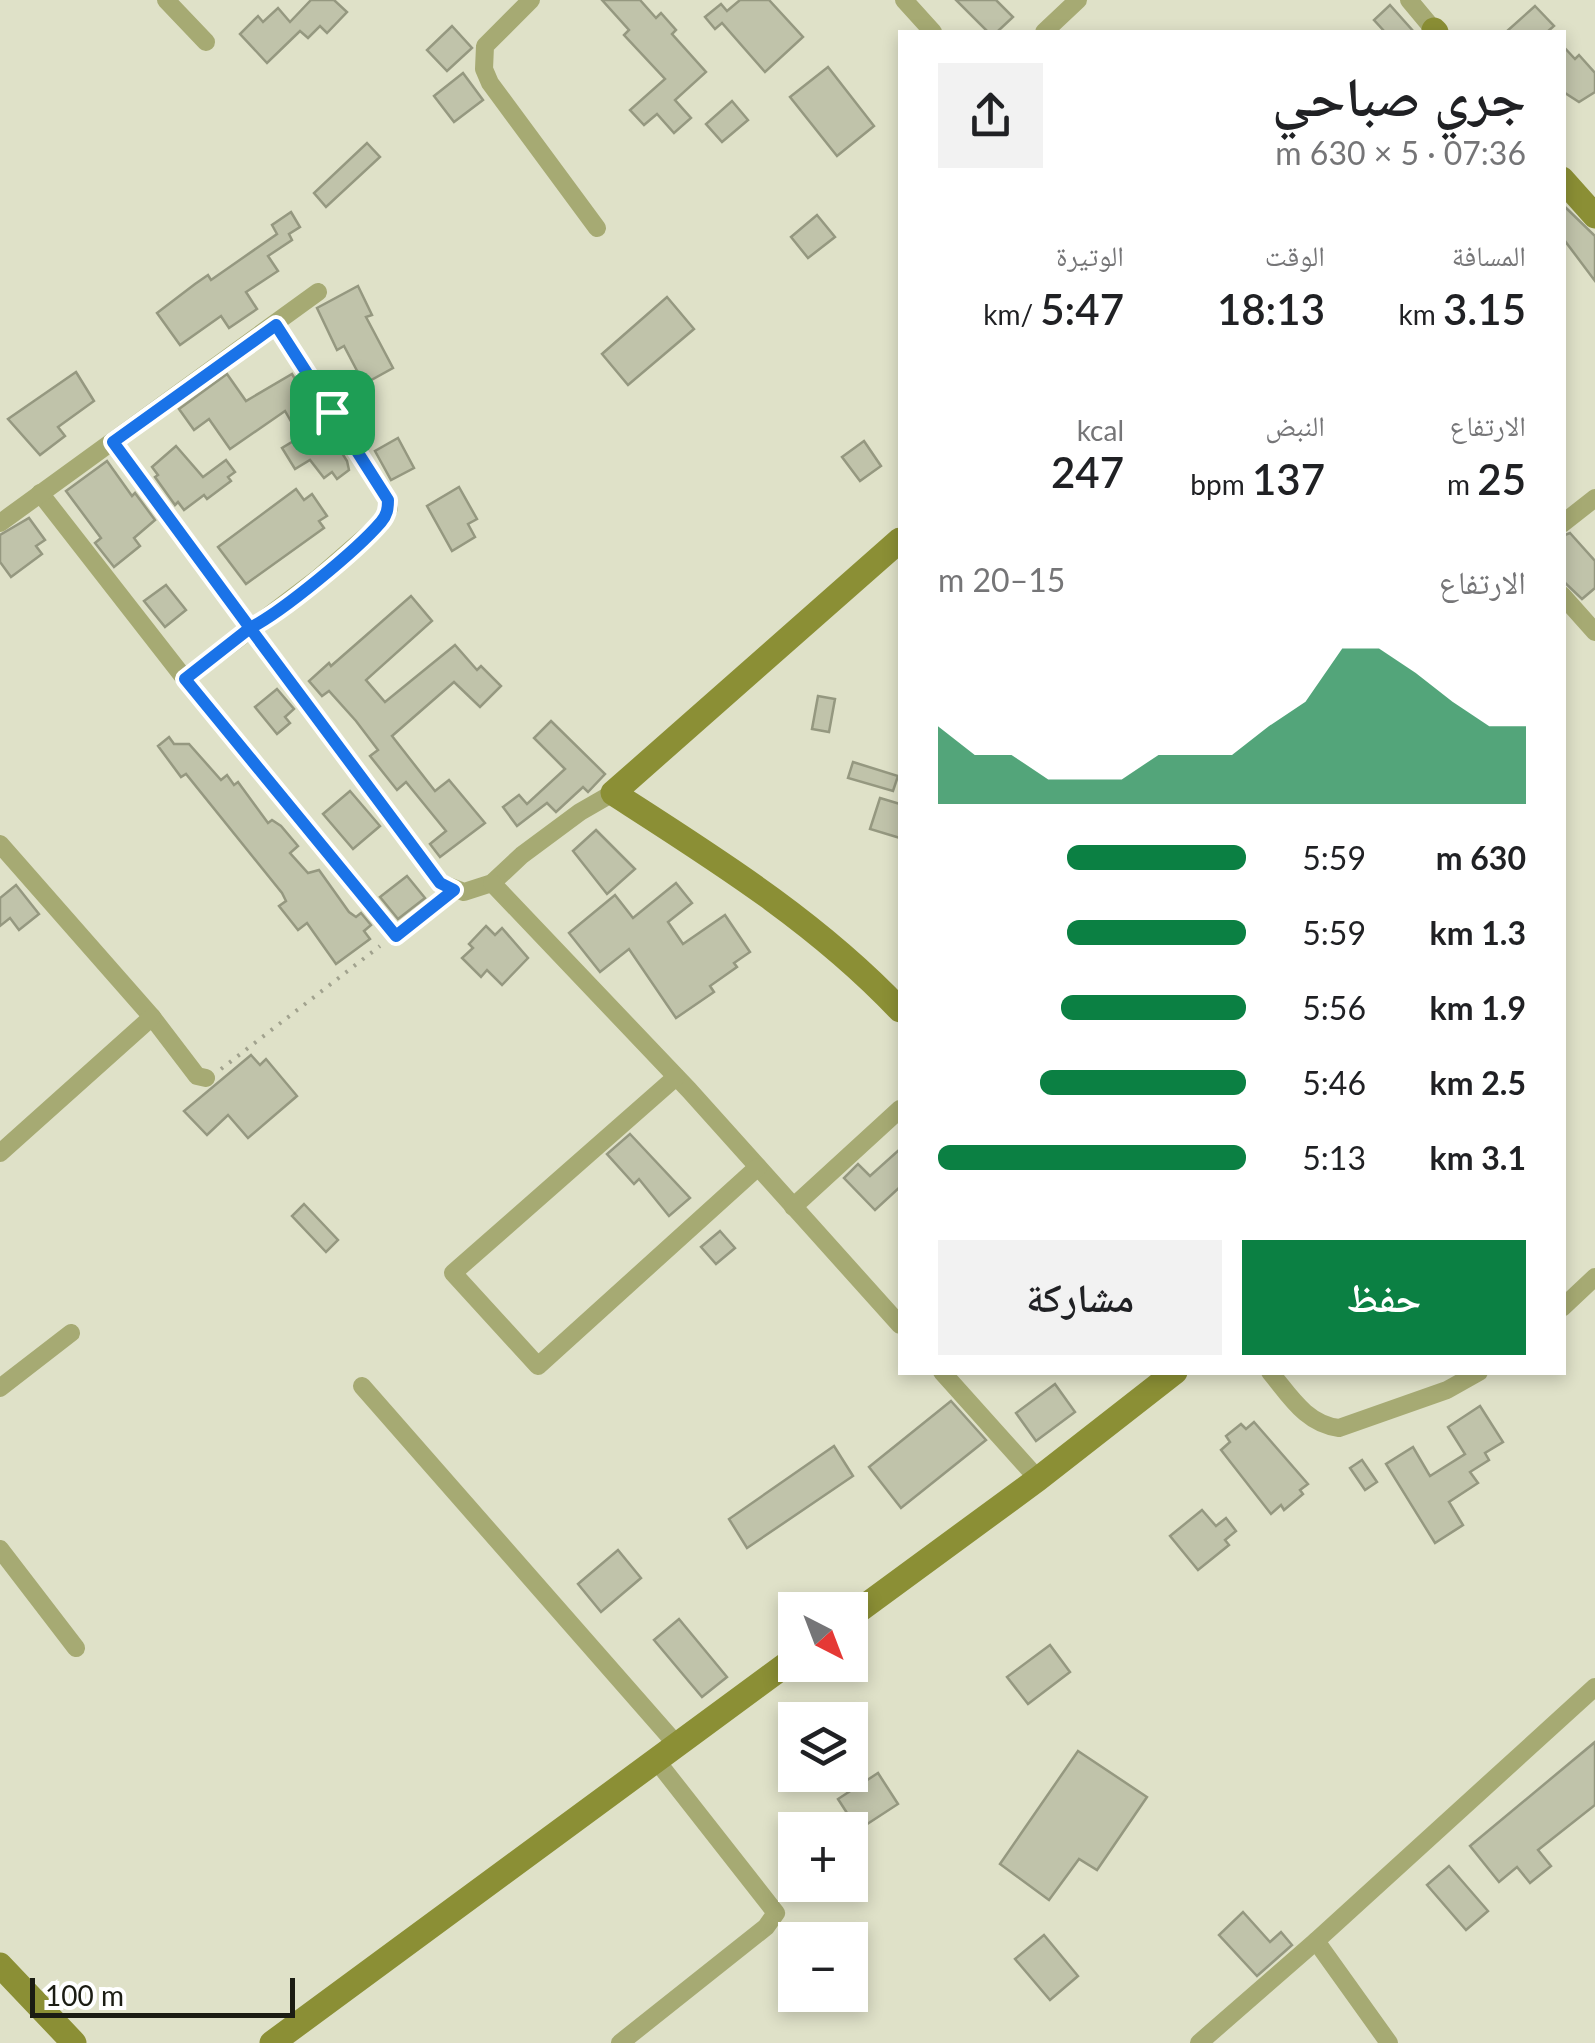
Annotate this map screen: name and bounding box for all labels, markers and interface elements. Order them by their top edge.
text: جري صباحي [1272,62,1526,128]
button: share [938,63,1043,168]
text: 07:36 · 5 × 630 m [1275,133,1526,172]
text: الوتيرة [1056,238,1124,272]
text: الوقت [1265,238,1325,272]
text: المسافة [1452,238,1526,272]
text: 5:47 [1040,284,1124,334]
text: 18:13 [1217,284,1325,334]
text: 3.15 [1443,284,1526,334]
text: /km [983,297,1040,331]
text: km [1399,297,1443,331]
pin [290,370,375,455]
icon: arrive [305,385,360,440]
text: النبض [1265,408,1325,442]
text: الارتفاع [1450,408,1526,442]
text: kcal [1077,413,1124,447]
text: 247 [1051,447,1124,497]
text: 137 [1252,454,1325,504]
text: 25 [1477,454,1526,504]
text: bpm [1190,467,1252,501]
text: m [1447,467,1477,501]
text: 15–20 m [938,560,1065,599]
text: الارتفاع [1439,562,1526,601]
text: 5:59 [1302,838,1366,877]
text: 630 m [1436,838,1526,877]
text: 5:59 [1302,913,1366,952]
text: 1.3 km [1430,913,1526,952]
text: 5:56 [1302,988,1366,1027]
text: 1.9 km [1430,988,1526,1027]
text: 5:46 [1302,1063,1366,1102]
text: 2.5 km [1430,1063,1526,1102]
text: 5:13 [1302,1138,1366,1177]
text: 3.1 km [1430,1138,1526,1177]
button: مشاركة [938,1240,1222,1355]
button: حفظ [1242,1240,1526,1355]
north arrow [778,1592,868,1682]
map controls [778,1592,868,2012]
button: layers [778,1702,868,1792]
button: + [778,1812,868,1902]
button: − [778,1922,868,2012]
scale bar [30,1973,295,2018]
text: 100 m [45,1978,124,2012]

